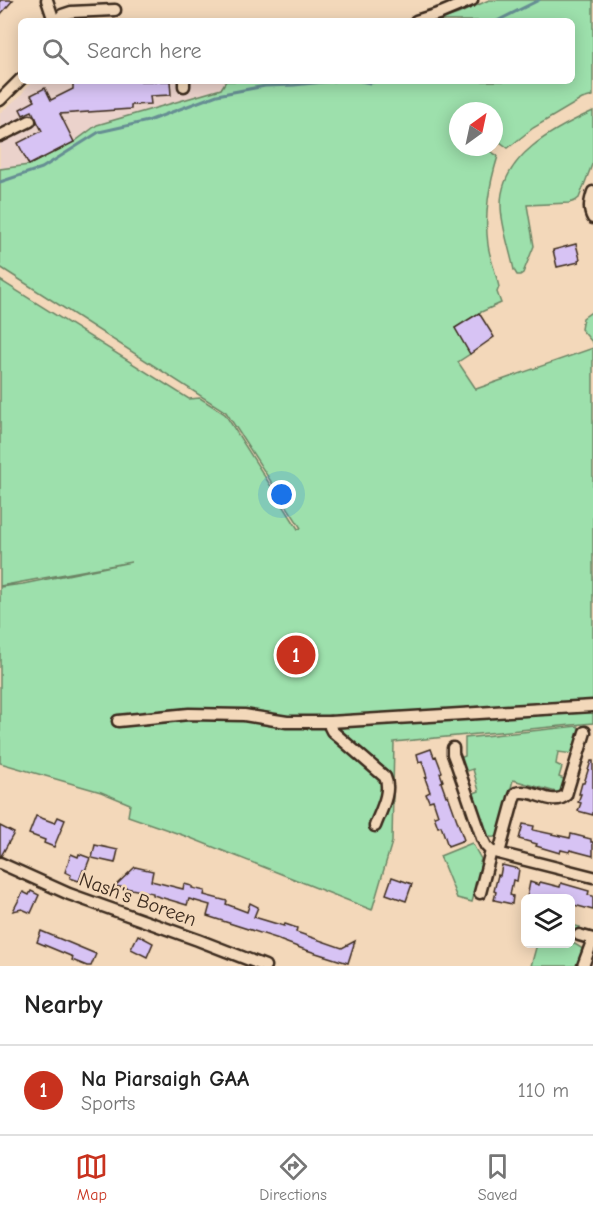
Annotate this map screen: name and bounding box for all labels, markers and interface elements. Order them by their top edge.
search box [18,18,575,84]
icon: search [39,35,72,68]
text: Search here [87,38,202,64]
north arrow [449,102,503,156]
your location [267,480,296,509]
pin: 1 [276,632,316,678]
street label: Nash's Boreen [76,868,200,931]
map controls [521,894,575,948]
button: layers [521,894,575,948]
text: Nearby [24,990,103,1020]
text: Na Piarsaigh GAA [81,1066,249,1092]
text: 1 [40,1079,47,1102]
text: 110 m [518,1079,569,1102]
text: Sports [81,1092,135,1115]
tab: Map [75,1150,108,1204]
tab: Directions [259,1150,327,1204]
tab: Saved [478,1150,518,1204]

